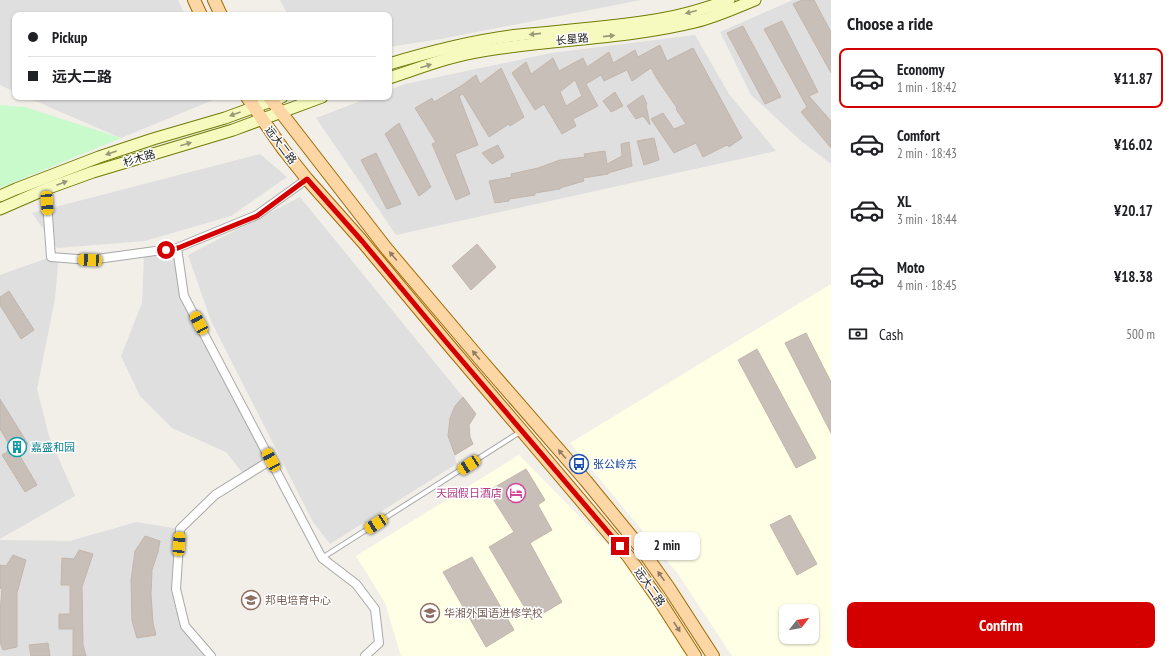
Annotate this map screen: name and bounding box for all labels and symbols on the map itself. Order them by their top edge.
one-way arrow [685,9,697,15]
one-way arrow [529,30,541,37]
street label: 长星路 [555,30,589,48]
one-way arrow [603,32,615,39]
one-way arrow [420,62,432,68]
one-way arrow [228,112,240,118]
street label: 远大二路 [262,123,300,167]
one-way arrow [180,141,192,147]
street label: 杉木路 [121,146,157,170]
one-way arrow [104,150,116,156]
one-way arrow [56,180,68,186]
car [40,191,54,215]
route start [157,241,175,259]
one-way arrow [389,250,398,261]
car [78,253,102,267]
car [188,310,210,336]
one-way arrow [472,350,481,361]
building icon: 嘉盛和园 [6,436,28,458]
place label: 嘉盛和园 [31,440,75,454]
car [260,447,282,473]
one-way arrow [557,448,566,459]
car [456,453,482,477]
bus stop icon: 张公岭东 [568,453,590,475]
place label: 张公岭东 [593,457,637,471]
hotel icon: 天园假日酒店 [505,482,527,504]
place label: 天园假日酒店 [436,486,502,500]
car [363,512,389,536]
car [172,532,186,556]
callout: 2 min [634,532,700,560]
route end [611,537,629,555]
street label: 远大二路 [632,565,668,609]
one-way arrow [657,571,665,582]
school or university icon: 邦电培育中心 [240,589,262,611]
place label: 邦电培育中心 [265,593,331,607]
school or university icon: 华湘外国语进修学校 [419,602,441,624]
north arrow [779,604,819,644]
place label: 华湘外国语进修学校 [444,606,543,620]
one-way arrow [673,621,680,633]

